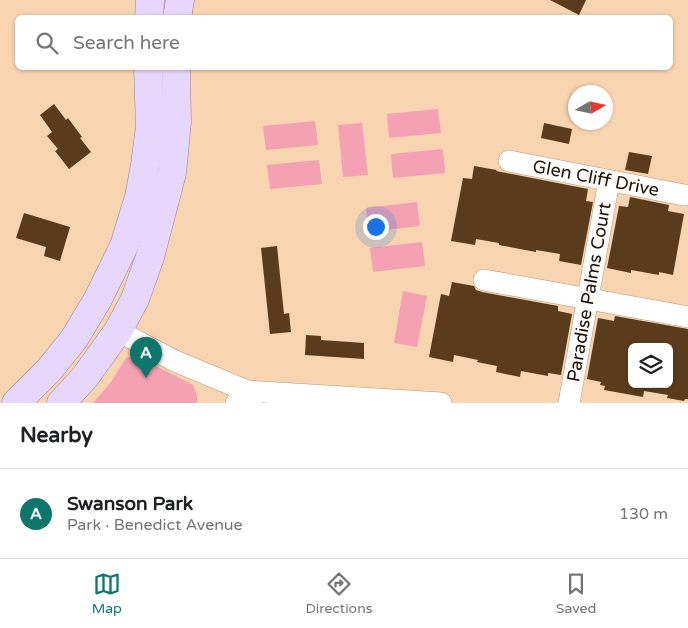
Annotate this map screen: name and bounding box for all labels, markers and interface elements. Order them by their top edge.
search box [15,15,673,70]
icon: search [33,29,61,57]
text: Search here [73,32,180,54]
north arrow [568,85,613,130]
street label: Glen Cliff Drive [531,155,661,201]
street label: Paradise Palms Court [562,200,616,384]
your location [363,214,389,240]
pin: A [130,337,162,378]
map controls [628,343,673,388]
button: layers [628,343,673,388]
text: Nearby [20,423,93,448]
text: Swanson Park [67,493,193,515]
text: A [30,504,42,524]
text: 130 m [619,504,668,524]
text: Park · Benedict Avenue [67,515,243,535]
tab: Map [92,570,122,617]
tab: Directions [305,570,372,617]
tab: Saved [556,570,596,617]

